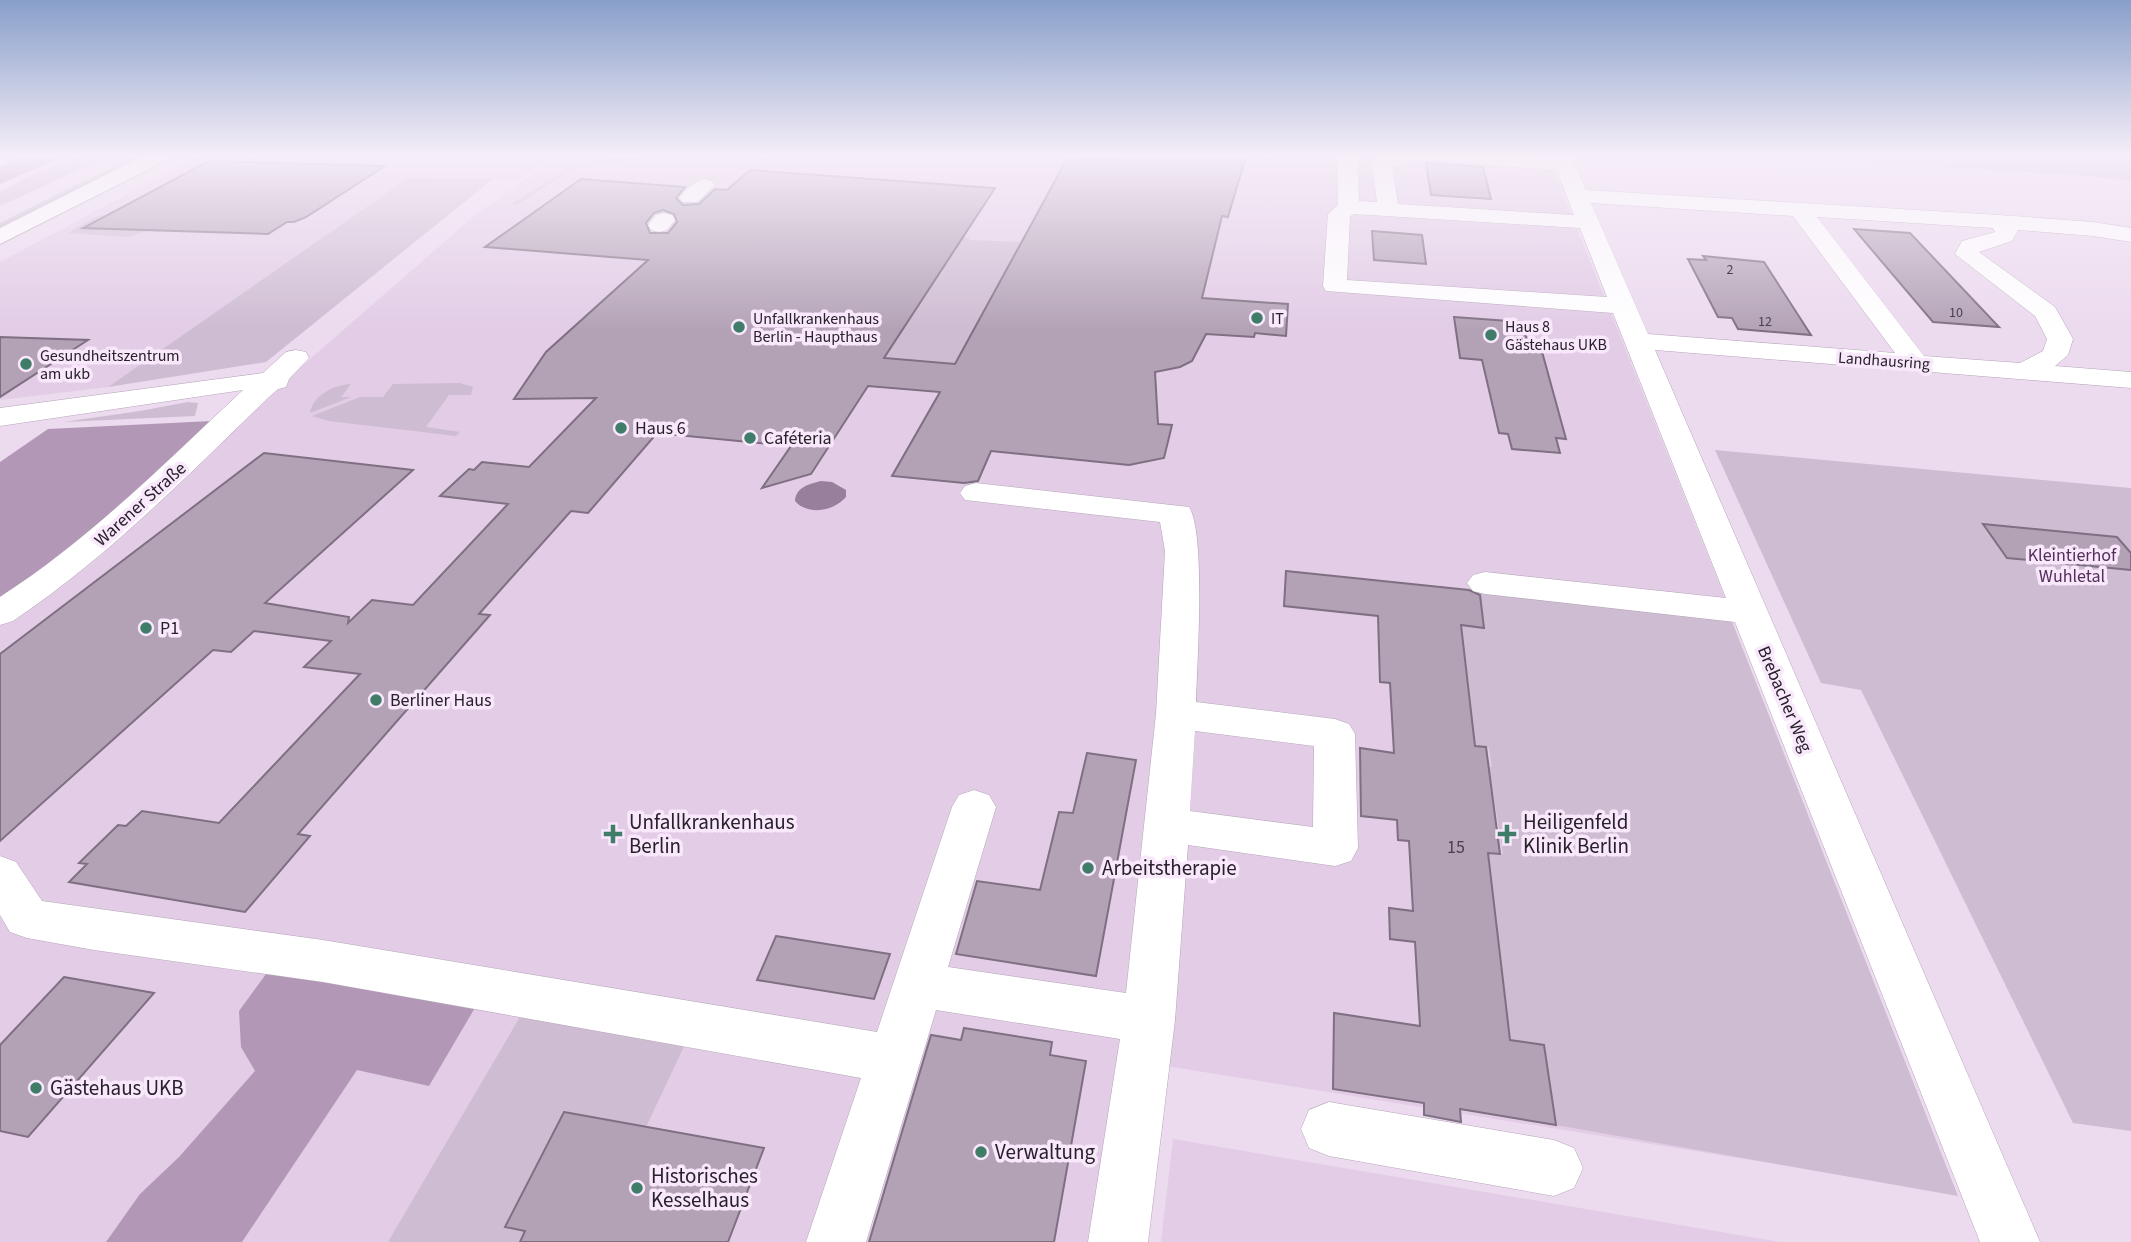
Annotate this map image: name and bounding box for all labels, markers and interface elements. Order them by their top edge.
house number: 2 [1727,260,1734,280]
house number: 10 [1949,303,1963,323]
place label: Unfallkrankenhaus Berlin - Haupthaus [753,308,879,348]
place label: IT [1271,308,1284,330]
marker: IT [1249,310,1265,326]
house number: 12 [1758,312,1772,332]
place label: Haus 8 Gästehaus UKB [1505,316,1607,356]
marker: Unfallkrankenhaus Berlin - Haupthaus [731,319,747,335]
marker: Haus 8 Gästehaus UKB [1483,327,1499,343]
place label: Gesundheitszentrum am ukb [40,345,180,385]
street label: Landhausring [1837,347,1931,375]
marker: Gesundheitszentrum am ukb [18,356,34,372]
place label: Haus 6 [635,416,686,441]
marker: Haus 6 [613,420,629,436]
place label: Caféteria [764,426,832,451]
marker: Caféteria [742,430,758,446]
street label: Warener Straße [89,456,192,552]
park label: Kleintierhof Wuhletal [2028,543,2117,589]
place label: P1 [160,616,179,641]
marker: P1 [138,620,154,636]
street label: Brebacher Weg [1751,642,1818,756]
place label: Berliner Haus [390,688,492,713]
marker: Berliner Haus [368,692,384,708]
place label: Unfallkrankenhaus Berlin [629,807,795,861]
place label: Heiligenfeld Klinik Berlin [1523,807,1629,861]
marker: Unfallkrankenhaus Berlin [603,824,623,844]
marker: Heiligenfeld Klinik Berlin [1497,824,1517,844]
house number: 15 [1447,835,1465,860]
place label: Arbeitstherapie [1102,853,1237,883]
marker: Arbeitstherapie [1080,860,1096,876]
place label: Gästehaus UKB [50,1073,184,1103]
marker: Gästehaus UKB [28,1080,44,1096]
place label: Verwaltung [995,1137,1095,1167]
marker: Verwaltung [973,1144,989,1160]
place label: Historisches Kesselhaus [651,1161,758,1215]
marker: Historisches Kesselhaus [629,1180,645,1196]

